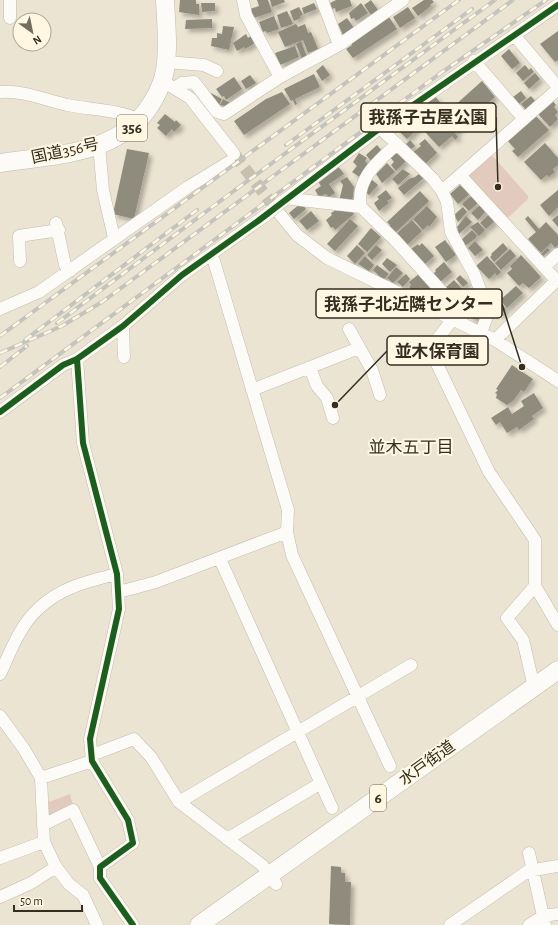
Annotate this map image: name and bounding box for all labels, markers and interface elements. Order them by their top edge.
north arrow [12,12,52,52]
text: N [31,33,43,47]
callout: 我孫子古屋公園 [361,103,496,132]
text: 我孫子古屋公園 [369,108,488,126]
road number: 356 [117,115,147,141]
street label: 国道356号 [29,135,100,166]
callout: 我孫子北近隣センター [316,289,502,318]
text: 我孫子北近隣センター [324,295,494,313]
callout: 並木保育園 [387,336,488,365]
text: 並木保育園 [395,342,480,360]
district label: 並木五丁目 [369,438,454,456]
street label: 水戸街道 [396,737,458,788]
road number: 6 [370,785,386,811]
scale bar [14,887,82,913]
text: 50 m [20,895,43,907]

